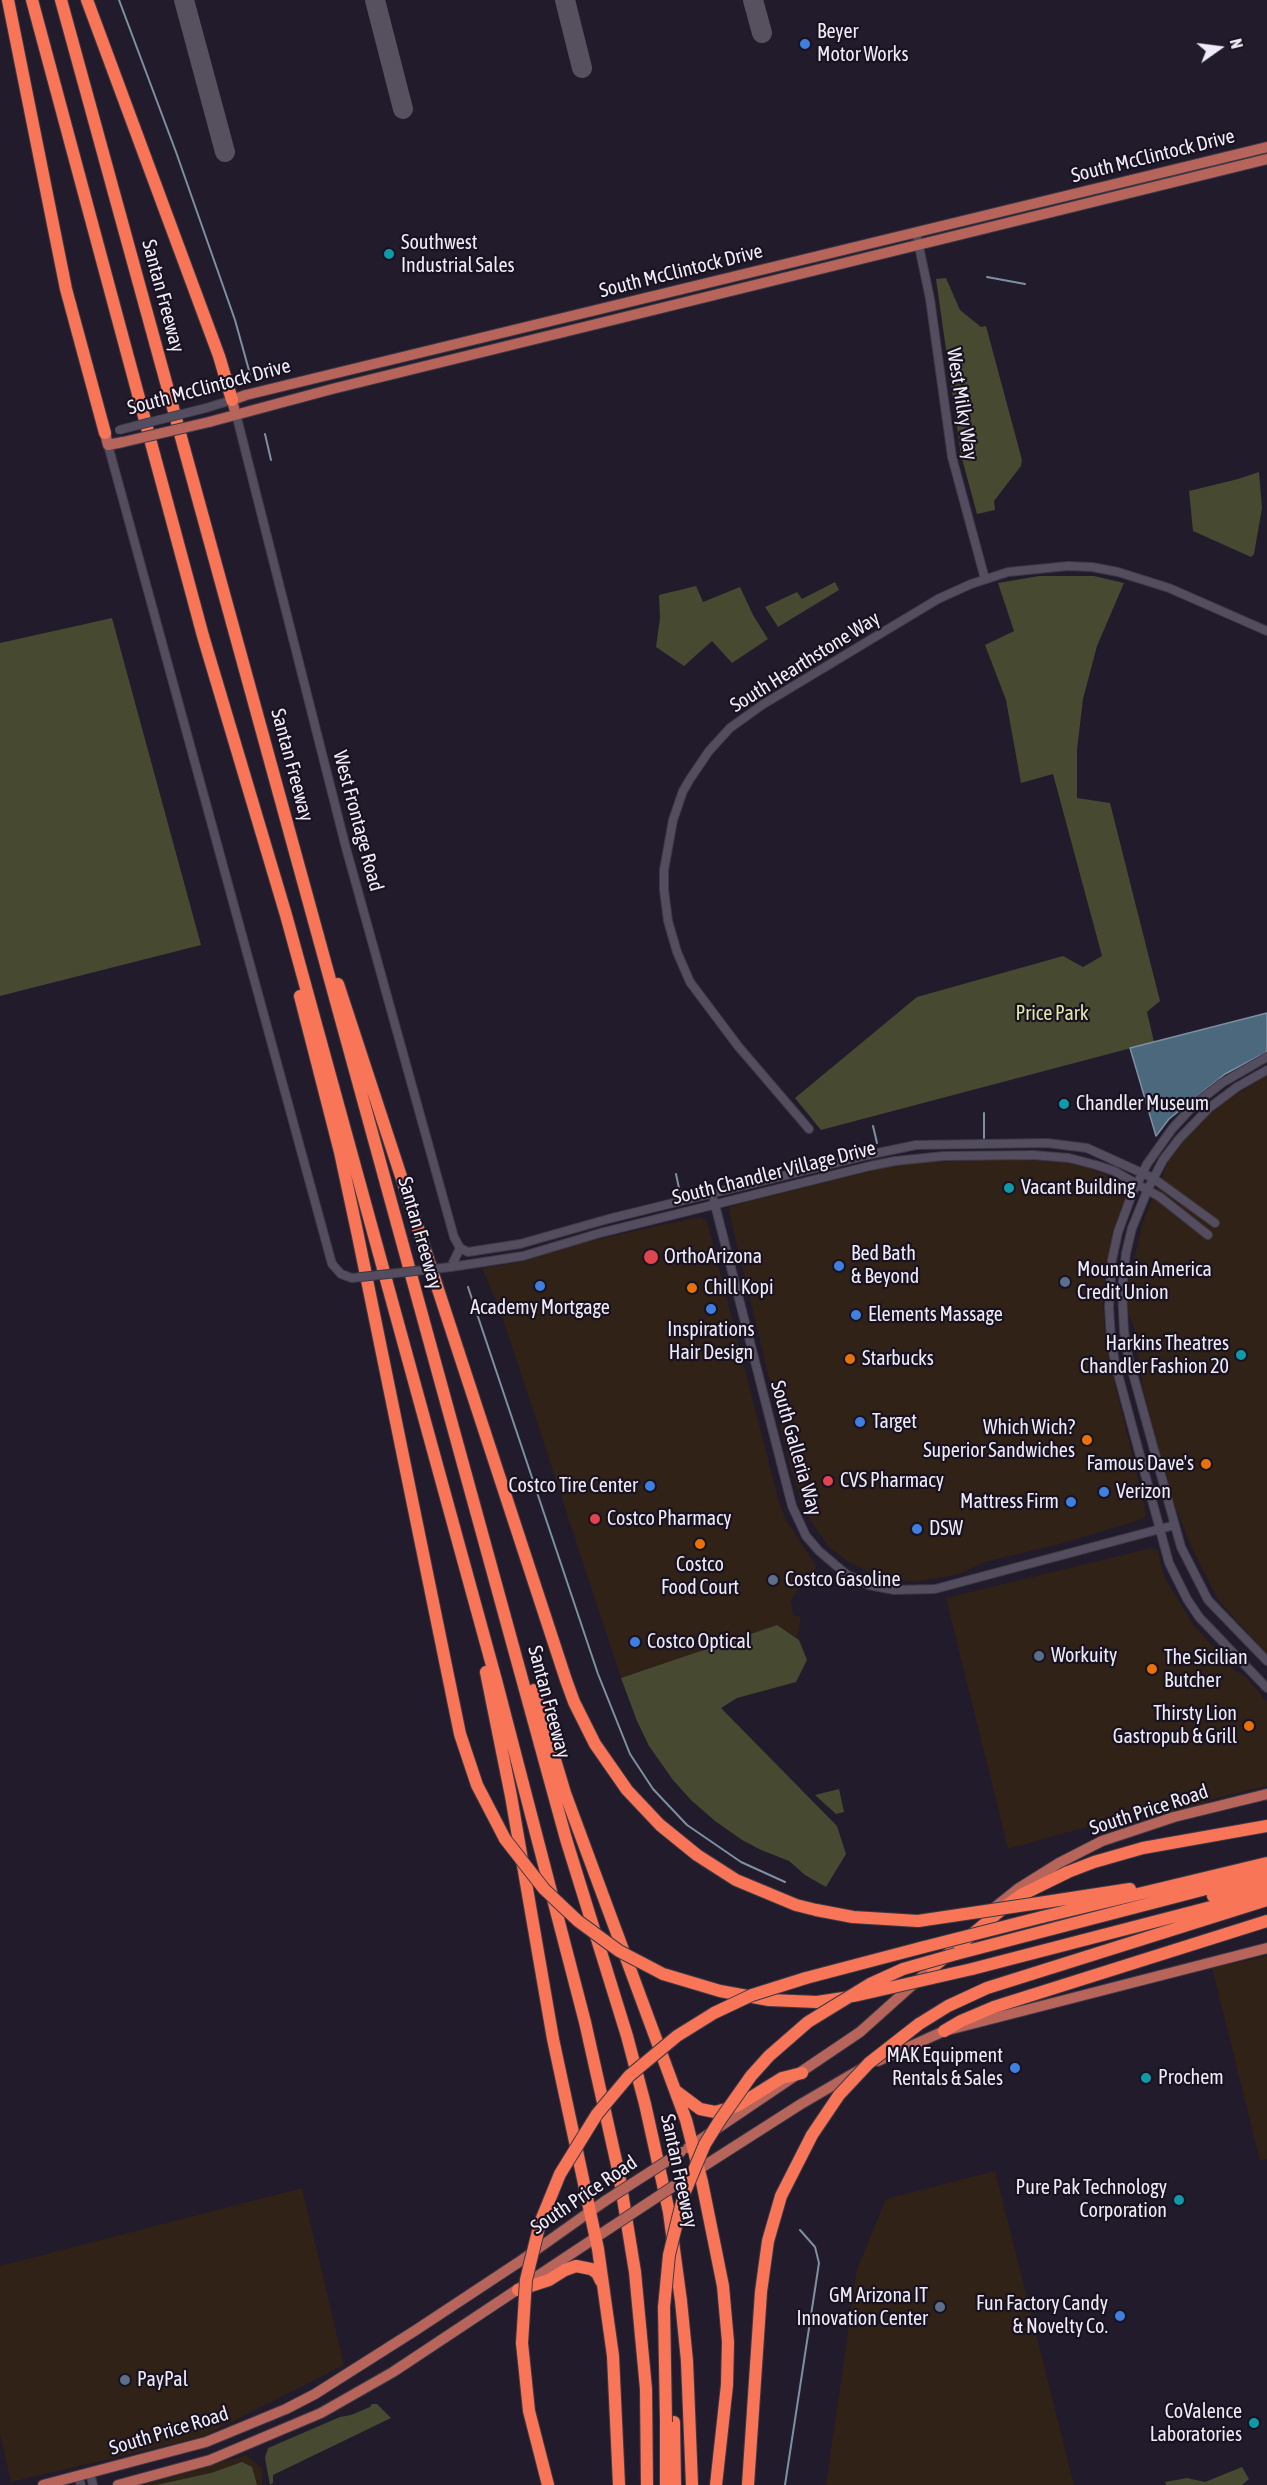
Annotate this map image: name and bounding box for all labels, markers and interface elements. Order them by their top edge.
north arrow [1189,18,1249,78]
place label: Beyer Motor Works [817,20,908,67]
marker: Beyer Motor Works [798,37,812,51]
text: N [1227,37,1246,50]
street label: South McClintock Drive [1069,124,1237,188]
place label: Southwest Industrial Sales [401,231,515,278]
street label: Santan Freeway [136,237,190,355]
street label: South McClintock Drive [597,239,765,303]
marker: Southwest Industrial Sales [382,247,396,261]
street label: West Milky Way [941,346,983,462]
street label: South McClintock Drive [125,354,293,420]
street label: South Hearthstone Way [726,606,884,718]
street label: Santan Freeway [265,706,319,824]
street label: West Frontage Road [328,748,388,894]
park label: Price Park [1016,1002,1088,1026]
place label: Chandler Museum [1076,1092,1209,1116]
marker: Chandler Museum [1057,1097,1071,1111]
street label: South Chandler Village Drive [670,1136,878,1210]
street label: Santan Freeway [393,1174,447,1292]
place label: Vacant Building [1021,1176,1136,1200]
marker: Vacant Building [1002,1181,1016,1195]
place label: Bed Bath & Beyond [851,1242,919,1289]
place label: OrthoArizona [664,1245,762,1269]
marker: OrthoArizona [642,1248,660,1266]
place label: Mountain America Credit Union [1077,1258,1212,1305]
marker: Bed Bath & Beyond [832,1259,846,1273]
marker: Mountain America Credit Union [1058,1275,1072,1289]
place label: Chill Kopi [704,1276,774,1300]
marker: Academy Mortgage [533,1279,547,1293]
marker: Chill Kopi [685,1281,699,1295]
place label: Academy Mortgage [470,1296,610,1320]
marker: Inspirations Hair Design [704,1302,718,1316]
place label: Elements Massage [868,1303,1003,1327]
marker: Elements Massage [849,1308,863,1322]
place label: Inspirations Hair Design [667,1318,755,1365]
place label: Harkins Theatres Chandler Fashion 20 [1080,1332,1229,1379]
place label: Starbucks [862,1347,934,1371]
marker: Harkins Theatres Chandler Fashion 20 [1234,1348,1248,1362]
marker: Starbucks [843,1352,857,1366]
street label: South Galleria Way [765,1378,827,1518]
place label: Target [872,1410,917,1434]
marker: Target [853,1415,867,1429]
place label: Which Wich? Superior Sandwiches [923,1416,1075,1463]
marker: Which Wich? Superior Sandwiches [1080,1433,1094,1447]
place label: Famous Dave's [1086,1452,1194,1476]
marker: Famous Dave's [1199,1457,1213,1471]
place label: CVS Pharmacy [840,1469,944,1493]
place label: Costco Tire Center [508,1474,638,1498]
marker: CVS Pharmacy [821,1474,835,1488]
marker: Costco Tire Center [643,1479,657,1493]
place label: Verizon [1116,1480,1171,1504]
marker: Verizon [1097,1485,1111,1499]
place label: Mattress Firm [960,1490,1059,1514]
marker: Mattress Firm [1064,1495,1078,1509]
place label: Costco Pharmacy [607,1507,732,1531]
marker: Costco Pharmacy [588,1512,602,1526]
place label: DSW [929,1517,963,1541]
marker: DSW [910,1522,924,1536]
marker: Costco Food Court [693,1537,707,1551]
place label: Costco Food Court [661,1553,739,1600]
place label: Costco Gasoline [785,1568,901,1592]
marker: Costco Gasoline [766,1573,780,1587]
place label: Costco Optical [647,1630,751,1654]
marker: Costco Optical [628,1635,642,1649]
street label: Santan Freeway [522,1643,576,1761]
place label: Workuity [1051,1644,1117,1668]
place label: The Sicilian Butcher [1164,1646,1248,1693]
marker: Workuity [1032,1649,1046,1663]
marker: The Sicilian Butcher [1145,1662,1159,1676]
place label: Thirsty Lion Gastropub & Grill [1113,1702,1237,1749]
marker: Thirsty Lion Gastropub & Grill [1242,1719,1256,1733]
street label: South Price Road [1087,1780,1211,1840]
place label: MAK Equipment Rentals & Sales [887,2044,1003,2091]
marker: MAK Equipment Rentals & Sales [1008,2061,1022,2075]
place label: Prochem [1158,2066,1224,2090]
marker: Prochem [1139,2071,1153,2085]
street label: Santan Freeway [655,2112,703,2230]
street label: South Price Road [526,2151,642,2239]
place label: Pure Pak Technology Corporation [1015,2176,1167,2223]
marker: Pure Pak Technology Corporation [1172,2193,1186,2207]
place label: GM Arizona IT Innovation Center [796,2284,928,2331]
place label: Fun Factory Candy & Novelty Co. [976,2292,1108,2339]
marker: GM Arizona IT Innovation Center [933,2300,947,2314]
marker: Fun Factory Candy & Novelty Co. [1113,2309,1127,2323]
place label: PayPal [137,2368,188,2392]
marker: PayPal [118,2373,132,2387]
place label: CoValence Laboratories [1150,2400,1242,2447]
street label: South Price Road [107,2401,231,2461]
marker: CoValence Laboratories [1247,2416,1261,2430]

